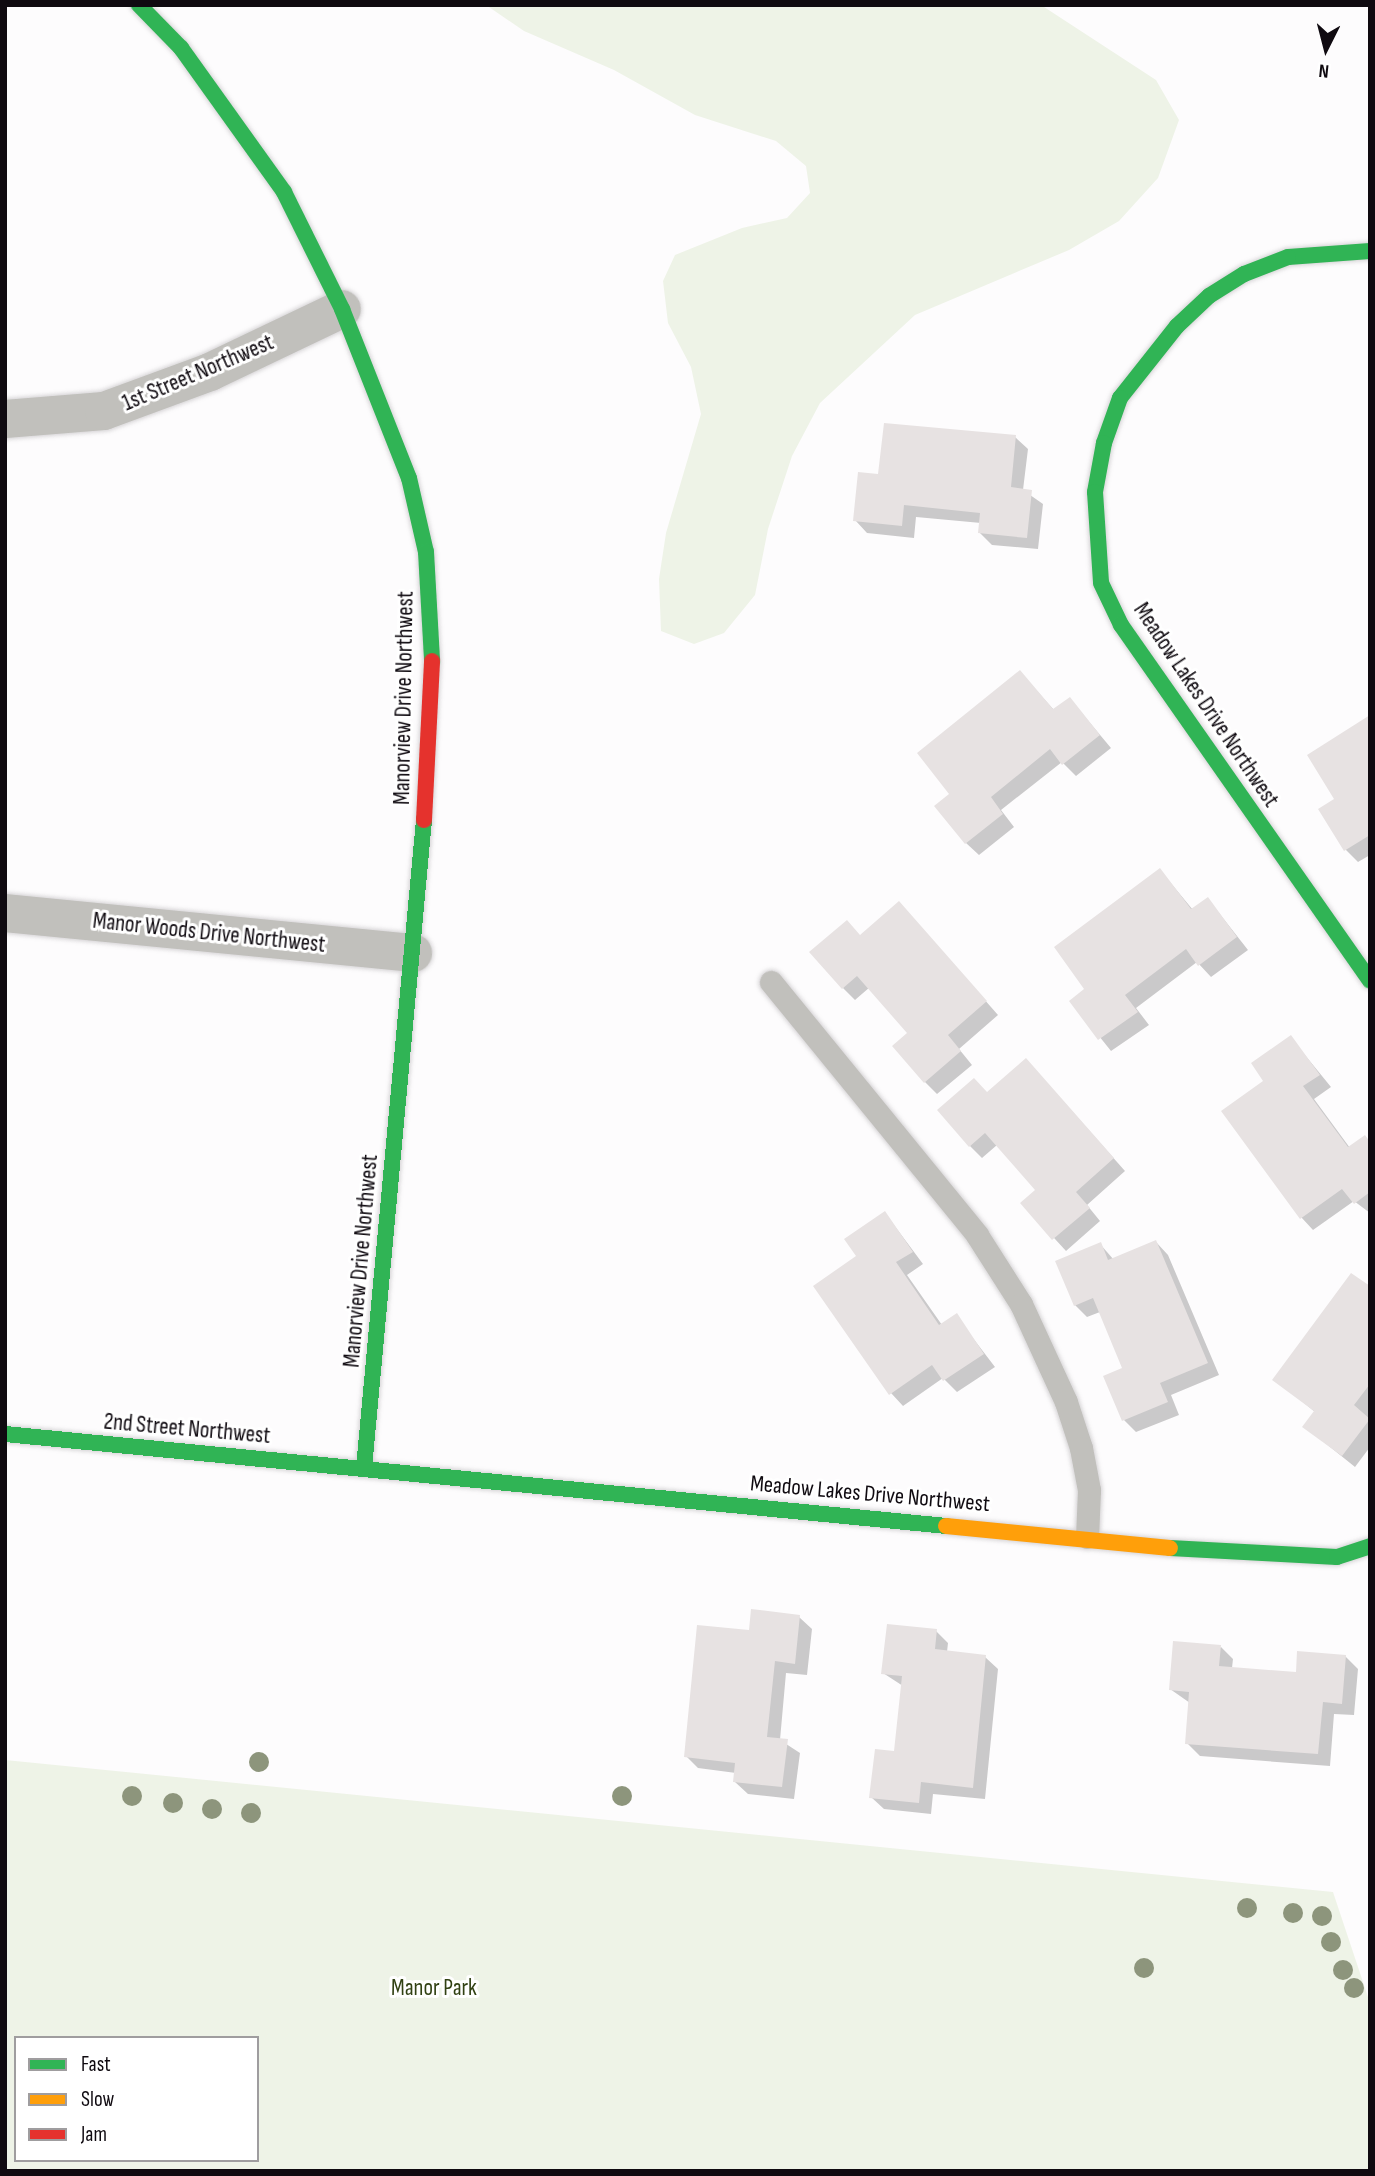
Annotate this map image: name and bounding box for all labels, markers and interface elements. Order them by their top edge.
north arrow [1291,14,1361,84]
text: N [1318,58,1330,82]
street label: 1st Street Northwest [118,329,278,417]
street label: Manorview Drive Northwest [388,591,420,805]
street label: Meadow Lakes Drive Northwest [1127,598,1285,812]
street label: Manor Woods Drive Northwest [91,907,327,959]
street label: Manorview Drive Northwest [338,1153,384,1369]
street label: 2nd Street Northwest [103,1408,271,1450]
street label: Meadow Lakes Drive Northwest [749,1470,991,1518]
park label: Manor Park [391,1974,477,2002]
legend [14,2036,259,2162]
text: Fast [81,2052,111,2077]
text: Slow [81,2087,114,2112]
text: Jam [81,2122,107,2147]

